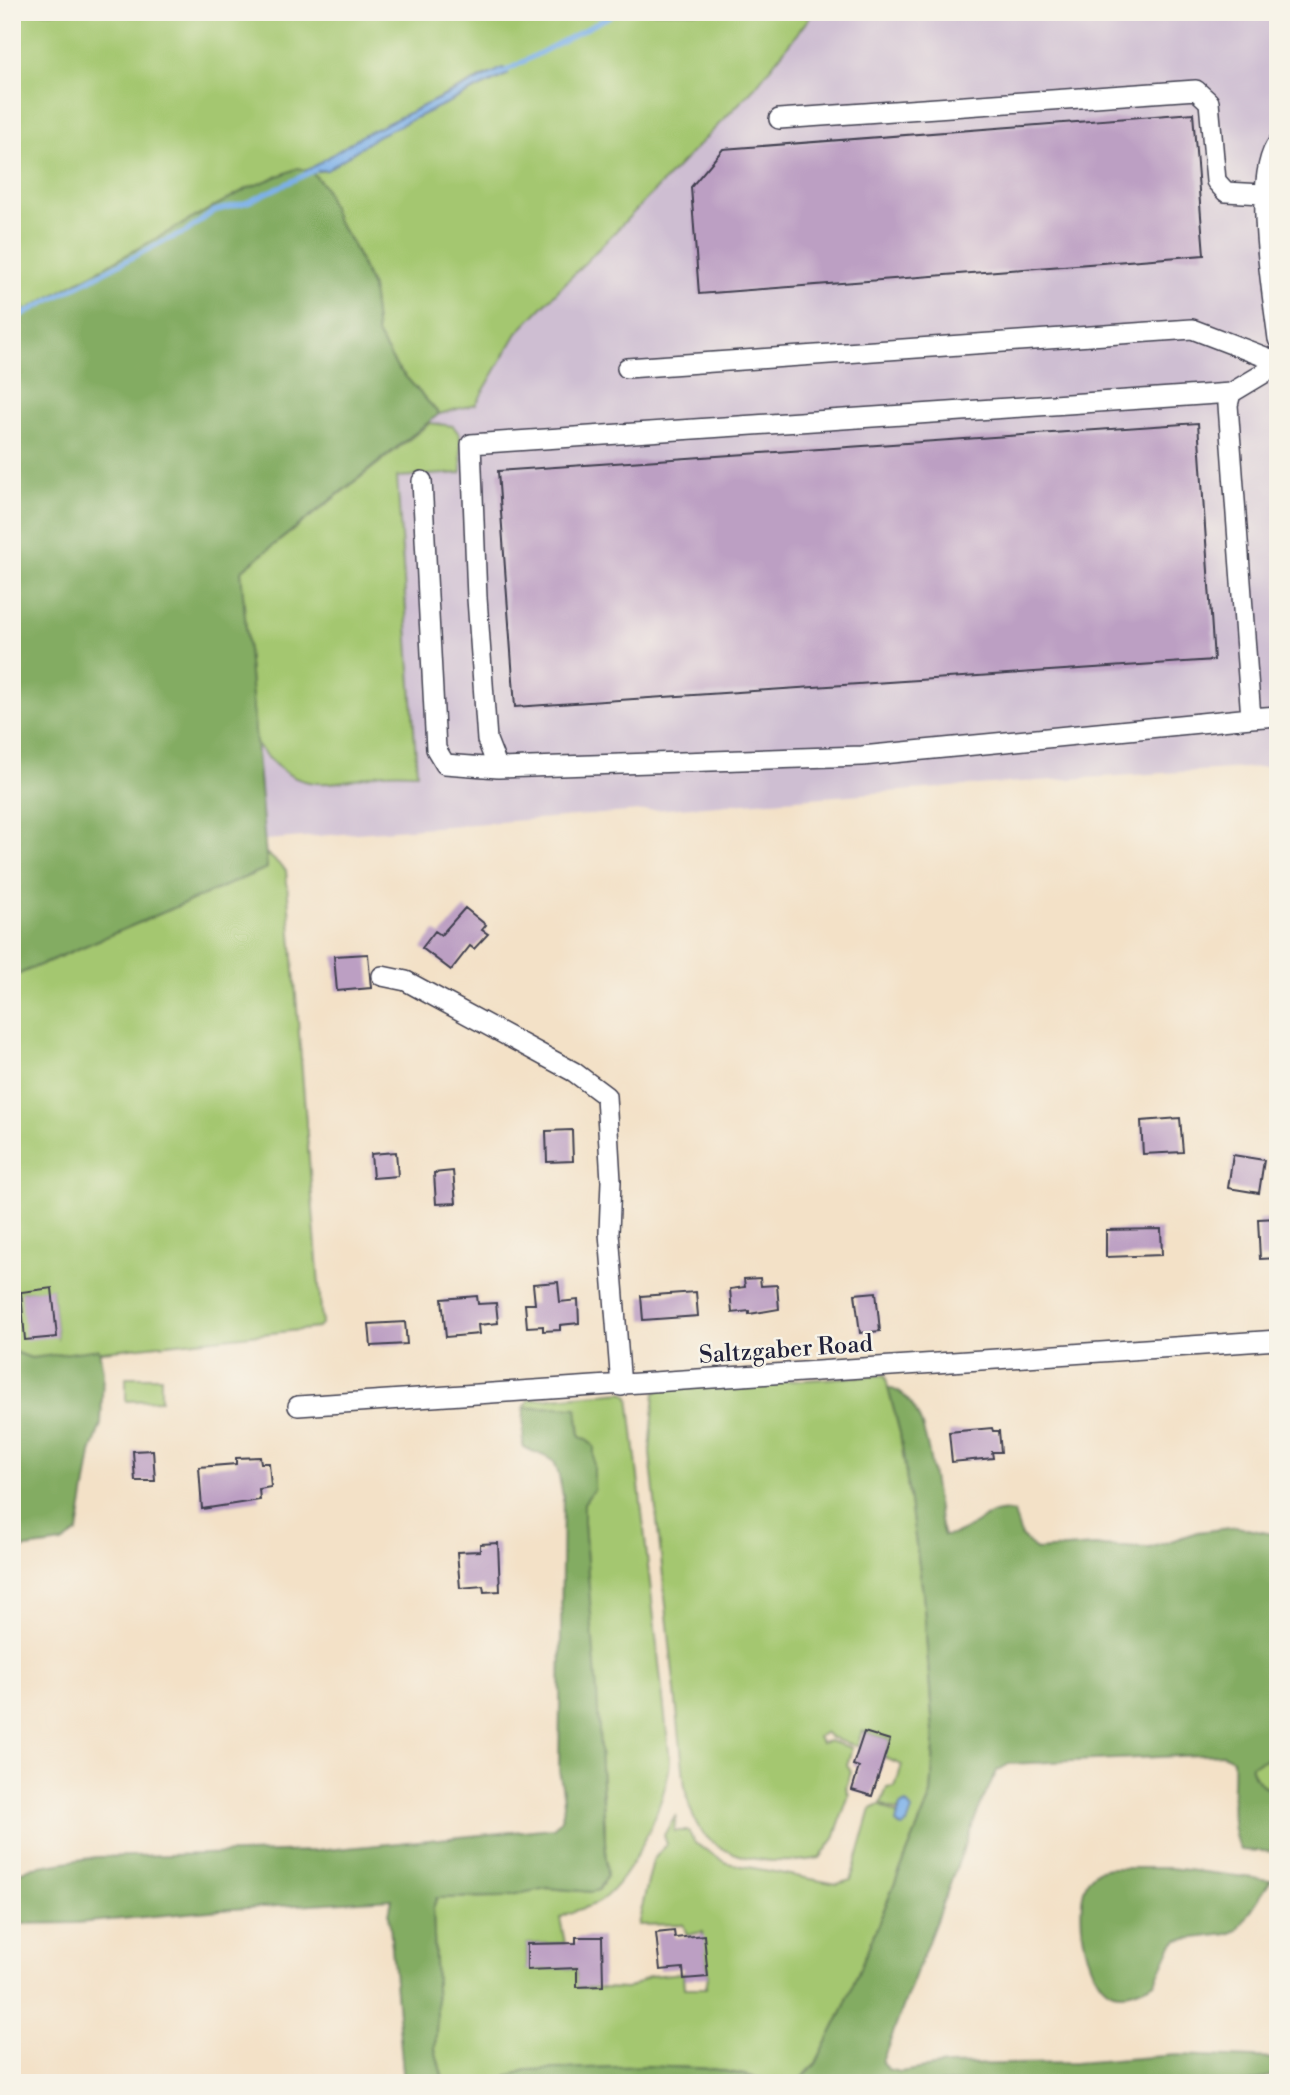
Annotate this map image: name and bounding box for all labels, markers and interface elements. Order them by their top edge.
street label: Saltzgaber Road [698,1329,874,1371]

